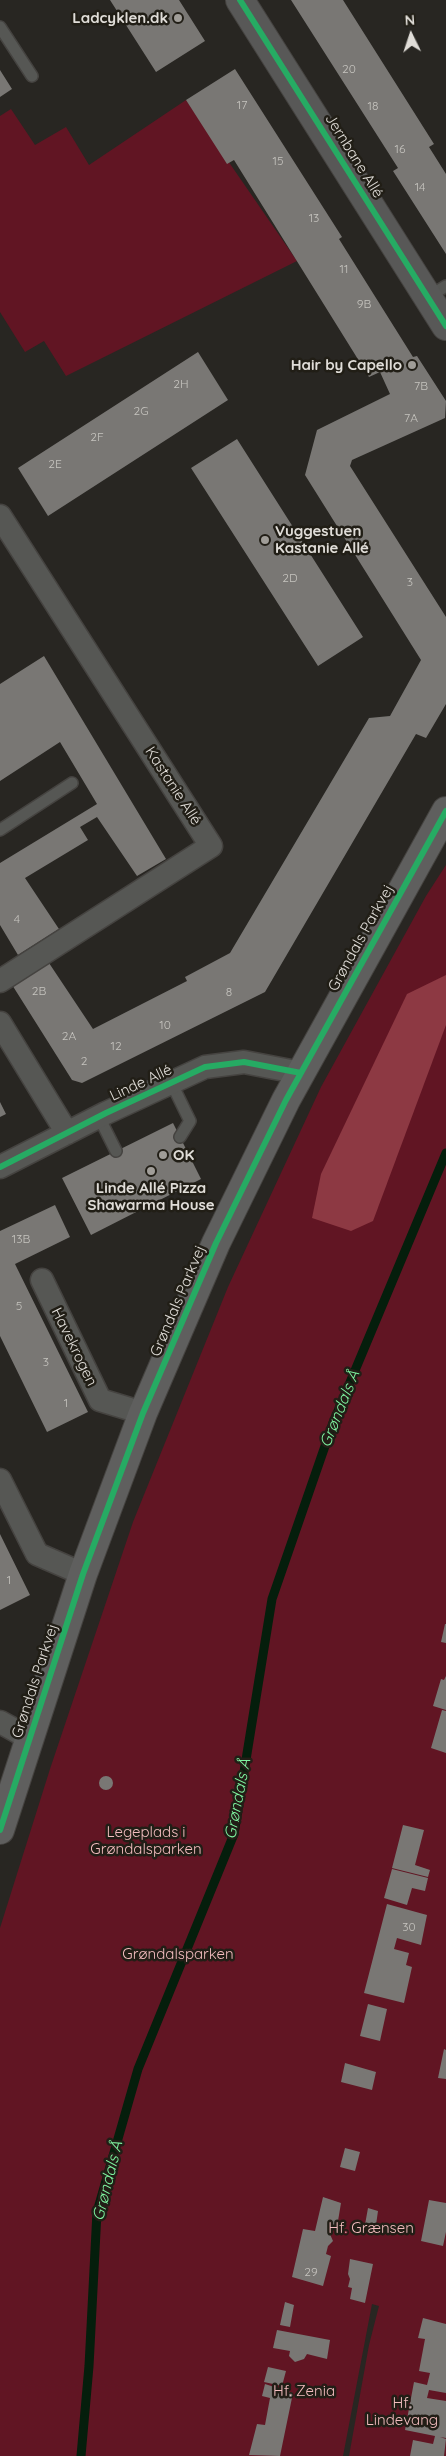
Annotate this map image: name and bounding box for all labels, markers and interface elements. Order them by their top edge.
place label: Ladcyklen.dk [72,9,168,27]
north arrow [386,10,436,60]
text: N [404,11,416,29]
marker: Ladcyklen.dk [172,12,184,24]
house number: 20 [342,62,356,76]
house number: 17 [237,98,247,112]
house number: 18 [368,99,378,113]
street label: Jernbane Allé [321,111,387,201]
house number: 16 [395,142,405,156]
house number: 15 [273,154,283,168]
house number: 14 [415,180,425,194]
house number: 13 [309,211,319,225]
house number: 11 [340,262,348,276]
house number: 9B [357,297,371,311]
place label: Hair by Capello [291,356,402,374]
marker: Hair by Capello [406,359,418,371]
house number: 2H [173,377,189,391]
house number: 7B [414,379,428,393]
house number: 2G [134,404,148,418]
house number: 7A [404,411,418,425]
house number: 2F [90,430,104,444]
house number: 2E [48,457,62,471]
place label: Vuggestuen Kastanie Allé [275,522,369,557]
marker: Vuggestuen Kastanie Allé [259,534,271,546]
house number: 2D [282,571,298,585]
house number: 3 [407,575,413,589]
street label: Kastanie Allé [141,743,205,829]
street label: Grøndals Parkvej [324,882,398,994]
house number: 4 [14,912,20,926]
house number: 2B [32,984,46,998]
house number: 8 [226,985,232,999]
house number: 10 [159,1018,171,1032]
house number: 2A [62,1029,76,1043]
house number: 12 [110,1039,122,1053]
house number: 2 [81,1054,87,1068]
street label: Linde Allé [107,1061,175,1105]
place label: OK [173,1146,194,1164]
marker: OK [157,1149,169,1161]
marker: Linde Allé Pizza Shawarma House [145,1165,157,1177]
place label: Linde Allé Pizza Shawarma House [87,1179,215,1214]
house number: 13B [12,1232,30,1246]
street label: Grøndals Parkvej [147,1243,209,1359]
house number: 5 [16,1299,22,1313]
street label: Havekrogen [47,1305,101,1389]
house number: 3 [43,1355,49,1369]
water label: Grøndals Å [316,1368,364,1450]
house number: 1 [64,1396,68,1410]
house number: 1 [7,1573,11,1587]
street label: Grøndals Parkvej [8,1622,62,1740]
water label: Grøndals Å [221,1757,255,1841]
park label: Legeplads i Grøndalsparken [90,1823,202,1858]
house number: 30 [402,1920,416,1934]
park label: Grøndalsparken [122,1945,234,1963]
water label: Grøndals Å [89,2139,127,2223]
park label: Hf. Grænsen [328,2219,414,2237]
house number: 29 [304,2265,318,2279]
park label: Hf. Zenia [273,2382,335,2400]
park label: Hf. Lindevang [366,2394,438,2429]

